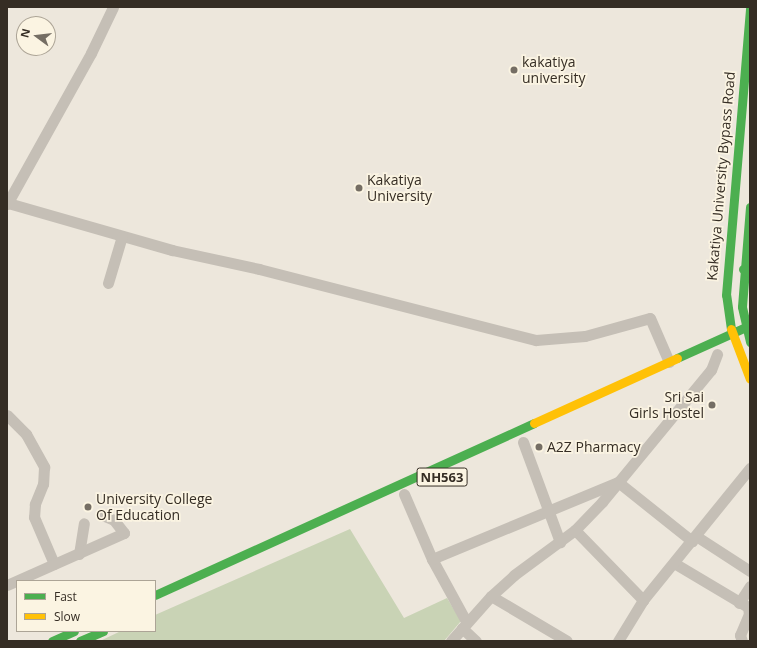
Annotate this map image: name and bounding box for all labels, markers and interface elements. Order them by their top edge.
north arrow [16,16,56,56]
text: N [16,27,33,39]
place label: kakatiya university [522,54,585,86]
marker: kakatiya university [509,65,519,75]
street label: Kakatiya University Bypass Road [703,71,739,281]
place label: Kakatiya University [367,172,432,204]
marker: Kakatiya University [354,183,364,193]
place label: Sri Sai Girls Hostel [629,389,704,422]
marker: Sri Sai Girls Hostel [707,400,717,410]
place label: A2Z Pharmacy [547,439,640,455]
marker: A2Z Pharmacy [534,442,544,452]
road number: NH563 [416,466,468,488]
place label: University College Of Education [96,491,212,524]
marker: University College Of Education [83,502,93,512]
legend [16,580,156,632]
text: Fast [54,588,77,605]
text: Slow [54,608,80,625]

